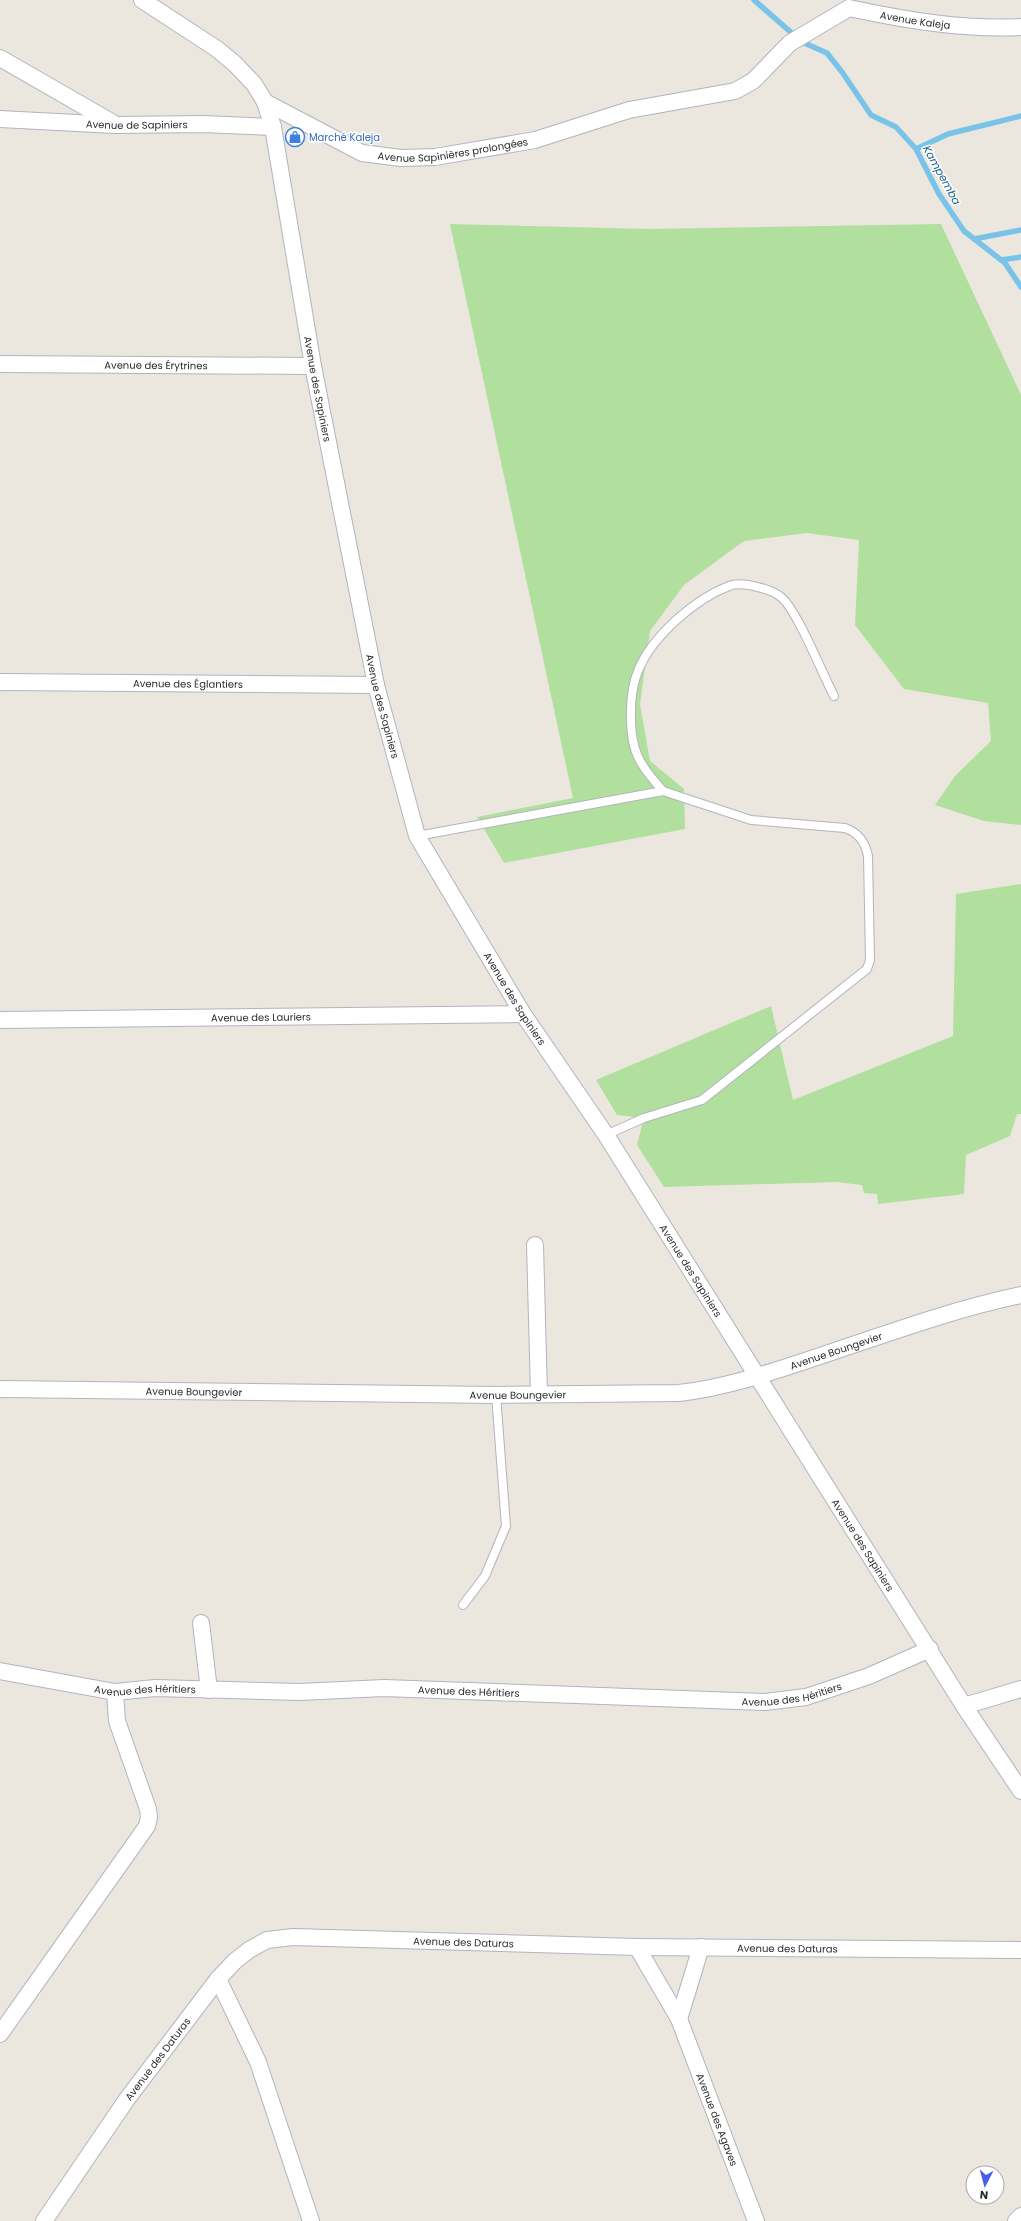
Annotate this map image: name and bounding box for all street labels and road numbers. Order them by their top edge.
street label: Avenue Kaleja [879,7,951,32]
street label: Avenue de Sapiniers [86,116,188,133]
street label: Avenue Sapinières prolongées [377,134,529,166]
street label: Avenue des Sapiniers [301,335,335,443]
street label: Avenue des Érytrines [104,357,208,373]
street label: Avenue des Sapiniers [363,653,403,760]
street label: Avenue des Églantiers [133,676,243,691]
street label: Avenue des Sapiniers [480,949,550,1048]
street label: Avenue des Lauriers [211,1009,311,1025]
street label: Avenue des Sapiniers [656,1221,726,1320]
street label: Avenue Boungevier [788,1328,884,1373]
street label: Avenue Boungevier [146,1383,243,1399]
street label: Avenue Boungevier [470,1387,567,1403]
street label: Avenue des Sapiniers [828,1496,898,1594]
street label: Avenue des Héritiers [741,1678,844,1710]
street label: Avenue des Héritiers [93,1681,196,1700]
street label: Avenue des Héritiers [418,1682,520,1700]
street label: Avenue des Daturas [413,1933,514,1951]
street label: Avenue des Daturas [737,1940,838,1956]
street label: Avenue des Daturas [121,2014,194,2103]
street label: Avenue des Agaves [693,2071,742,2168]

